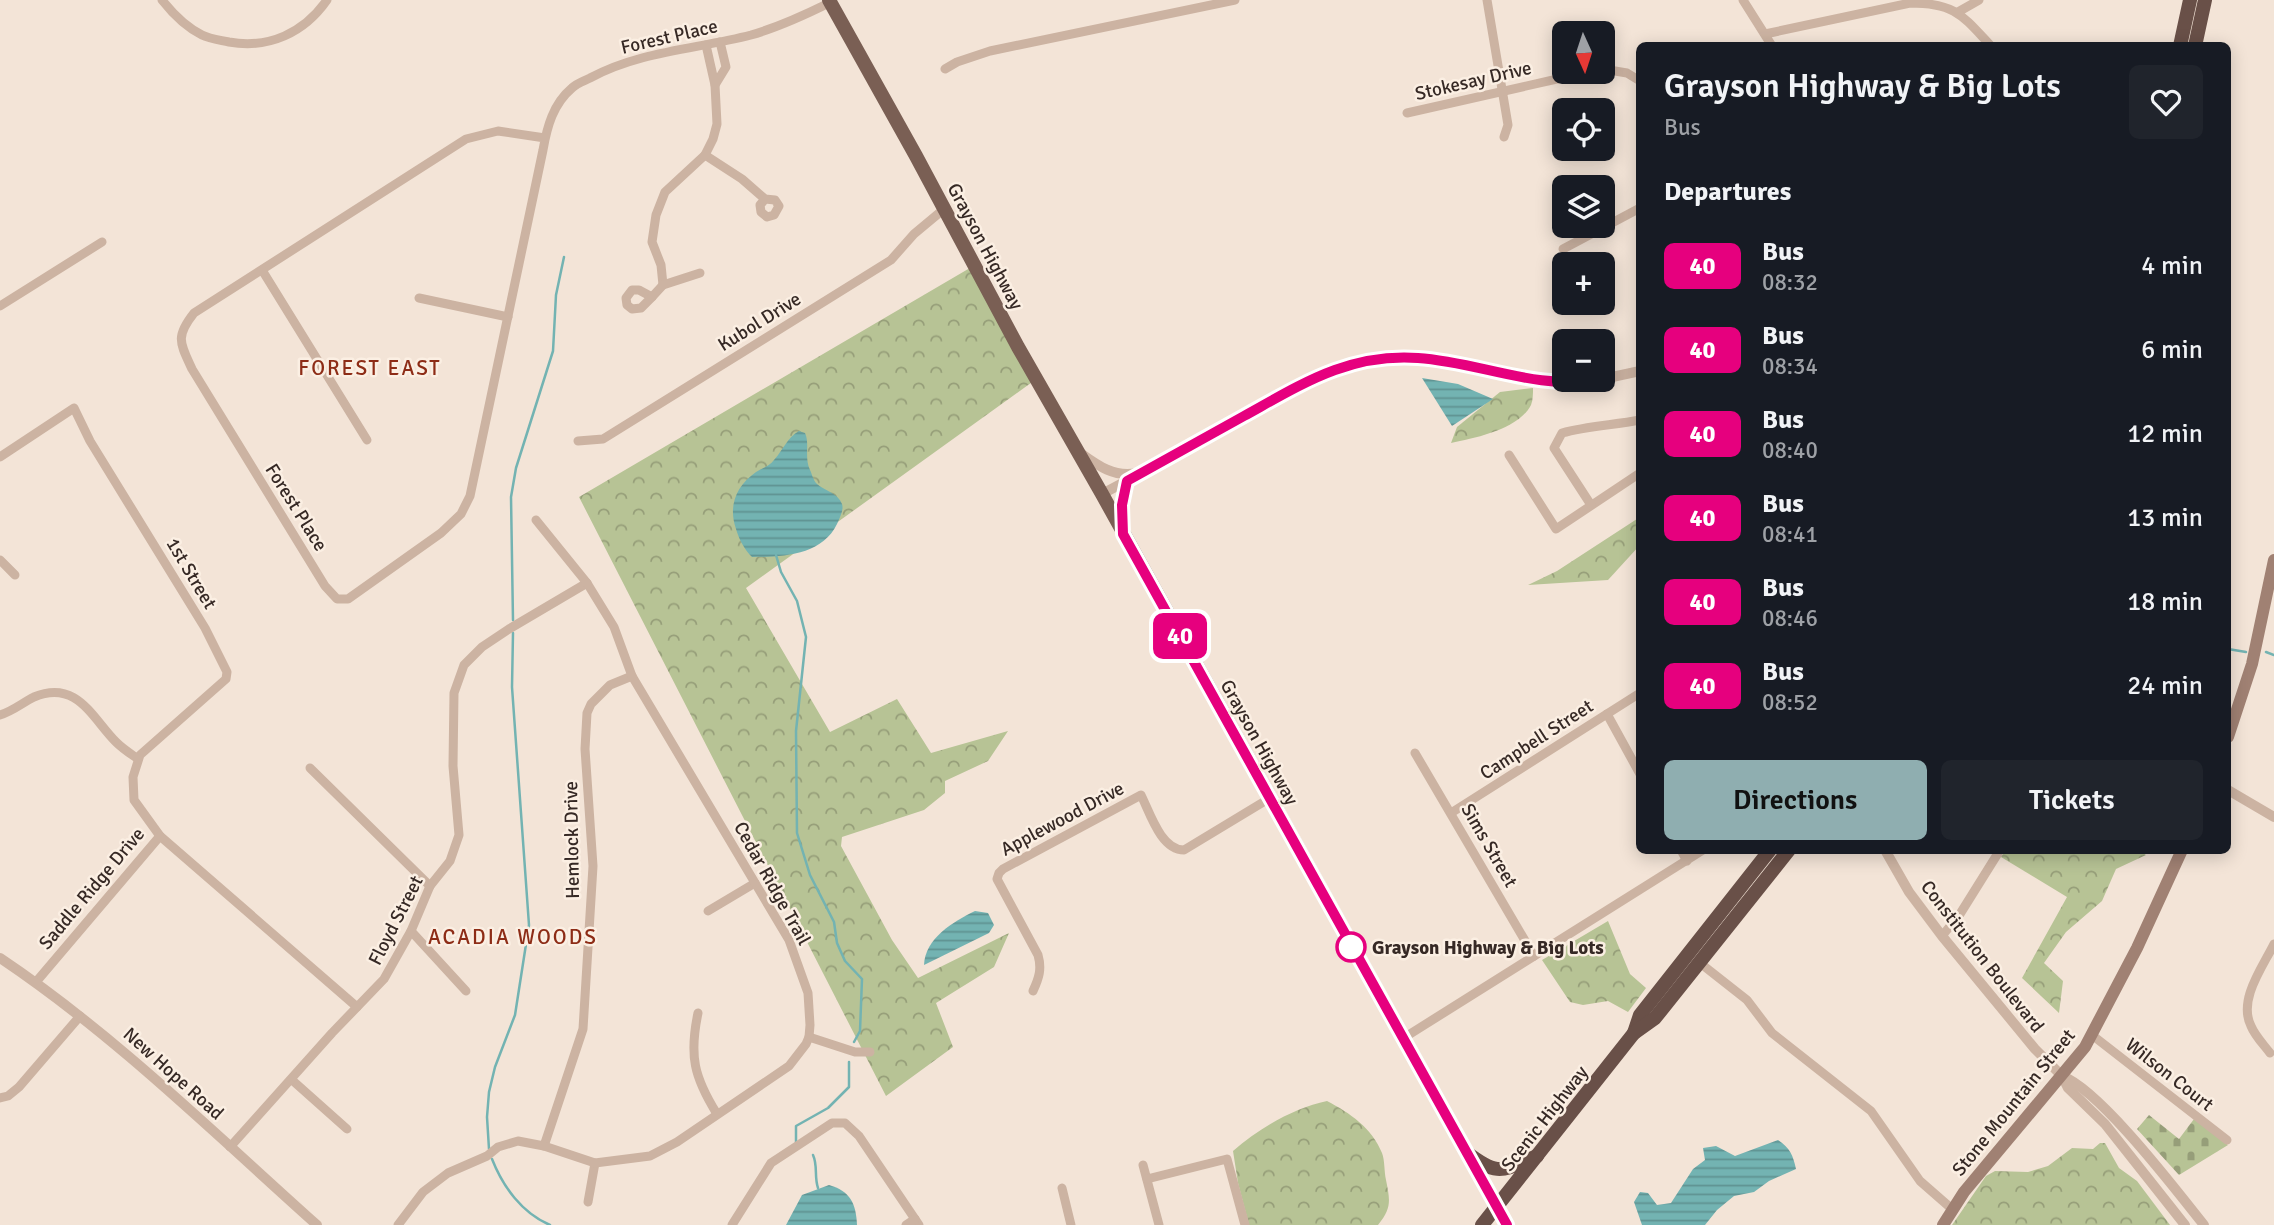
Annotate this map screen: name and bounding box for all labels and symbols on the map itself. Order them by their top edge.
street label: Forest Place [618,14,720,60]
north arrow [1552,21,1615,84]
street label: Stokesay Drive [1413,56,1534,106]
street label: Grayson Highway [942,179,1029,314]
street label: Kubol Drive [714,287,806,357]
district label: FOREST EAST [298,355,442,381]
street label: Forest Place [260,459,333,556]
street label: 1st Street [161,534,222,614]
line badge: 40 [1148,613,1212,659]
street label: Grayson Highway [1215,675,1304,810]
street label: Campbell Street [1475,694,1598,785]
street label: Applewood Drive [997,776,1128,861]
street label: Hemlock Drive [559,781,585,899]
street label: Sims Street [1456,799,1523,892]
street label: Cedar Ridge Trail [728,817,816,950]
street label: Saddle Ridge Drive [34,823,150,955]
street label: Floyd Street [363,871,429,969]
street label: Constitution Boulevard [1915,876,2049,1038]
district label: ACADIA WOODS [428,924,598,950]
marker: Grayson Highway & Big Lots [1336,932,1366,962]
place label: Grayson Highway & Big Lots [1372,936,1604,960]
street label: New Hope Road [118,1022,229,1125]
street label: Stone Mountain Street [1947,1024,2081,1181]
street label: Wilson Court [2121,1033,2219,1117]
street label: Scenic Highway [1496,1061,1594,1176]

